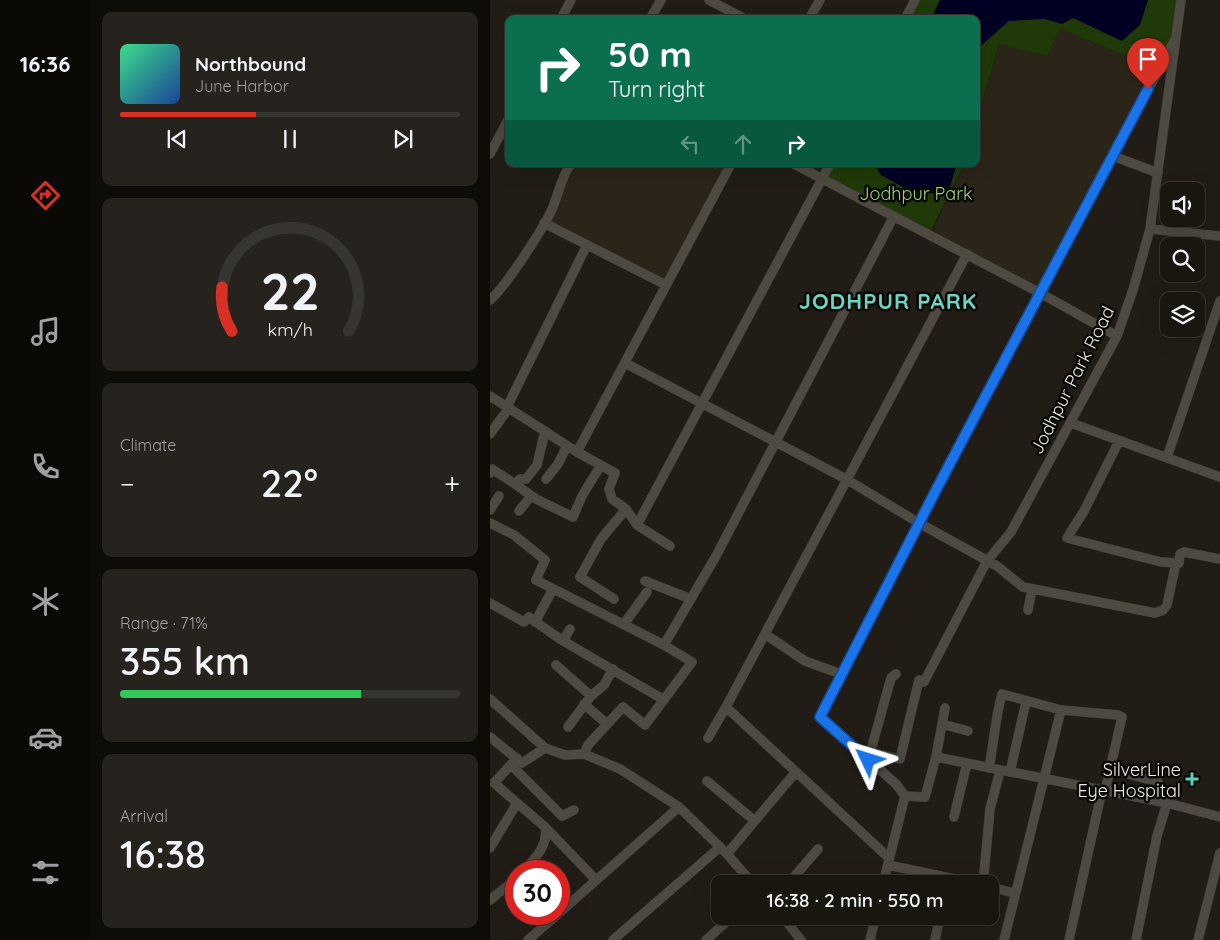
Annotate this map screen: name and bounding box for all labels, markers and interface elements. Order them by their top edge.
text: 50 m [608,32,692,76]
icon: right [525,35,590,100]
pin [1127,38,1169,89]
icon: arrive [1134,45,1162,73]
text: 16:36 [20,50,70,78]
text: Northbound [195,52,306,76]
text: Turn right [608,75,705,103]
text: June Harbor [195,76,289,96]
icon: previous [163,125,191,153]
icon: pause [276,125,304,153]
icon: next [389,125,417,153]
icon: left [676,130,704,158]
icon: ahead [729,130,757,158]
icon: right [782,130,810,158]
icon: directions [28,178,63,213]
park label: Jodhpur Park [859,182,973,205]
map controls [1160,182,1205,337]
button: sound [1160,182,1205,227]
button: search [1160,237,1205,282]
text: 22 [260,258,320,323]
district label: JODHPUR PARK [799,287,977,315]
button: layers [1160,292,1205,337]
street label: Jodhpur Park Road [1025,302,1119,458]
icon: music [28,314,63,349]
text: km/h [267,318,313,340]
text: Climate [120,435,176,455]
icon: phone [28,449,63,484]
text: 22° [261,459,318,507]
text: − [120,466,135,501]
text: + [444,466,460,501]
icon: climate [28,584,63,619]
text: Range · 71% [120,613,208,633]
text: 355 km [120,637,250,685]
icon: car [28,720,63,755]
position arrow [841,733,893,785]
place label: SilverLine Eye Hospital [1078,758,1181,802]
marker: SilverLine Eye Hospital [1185,772,1199,786]
text: Arrival [120,806,168,826]
text: 16:38 [120,830,206,878]
icon: filters [28,855,63,890]
speed limit sign: 30 [505,860,570,925]
text: 16:38 · 2 min · 550 m [767,888,943,912]

